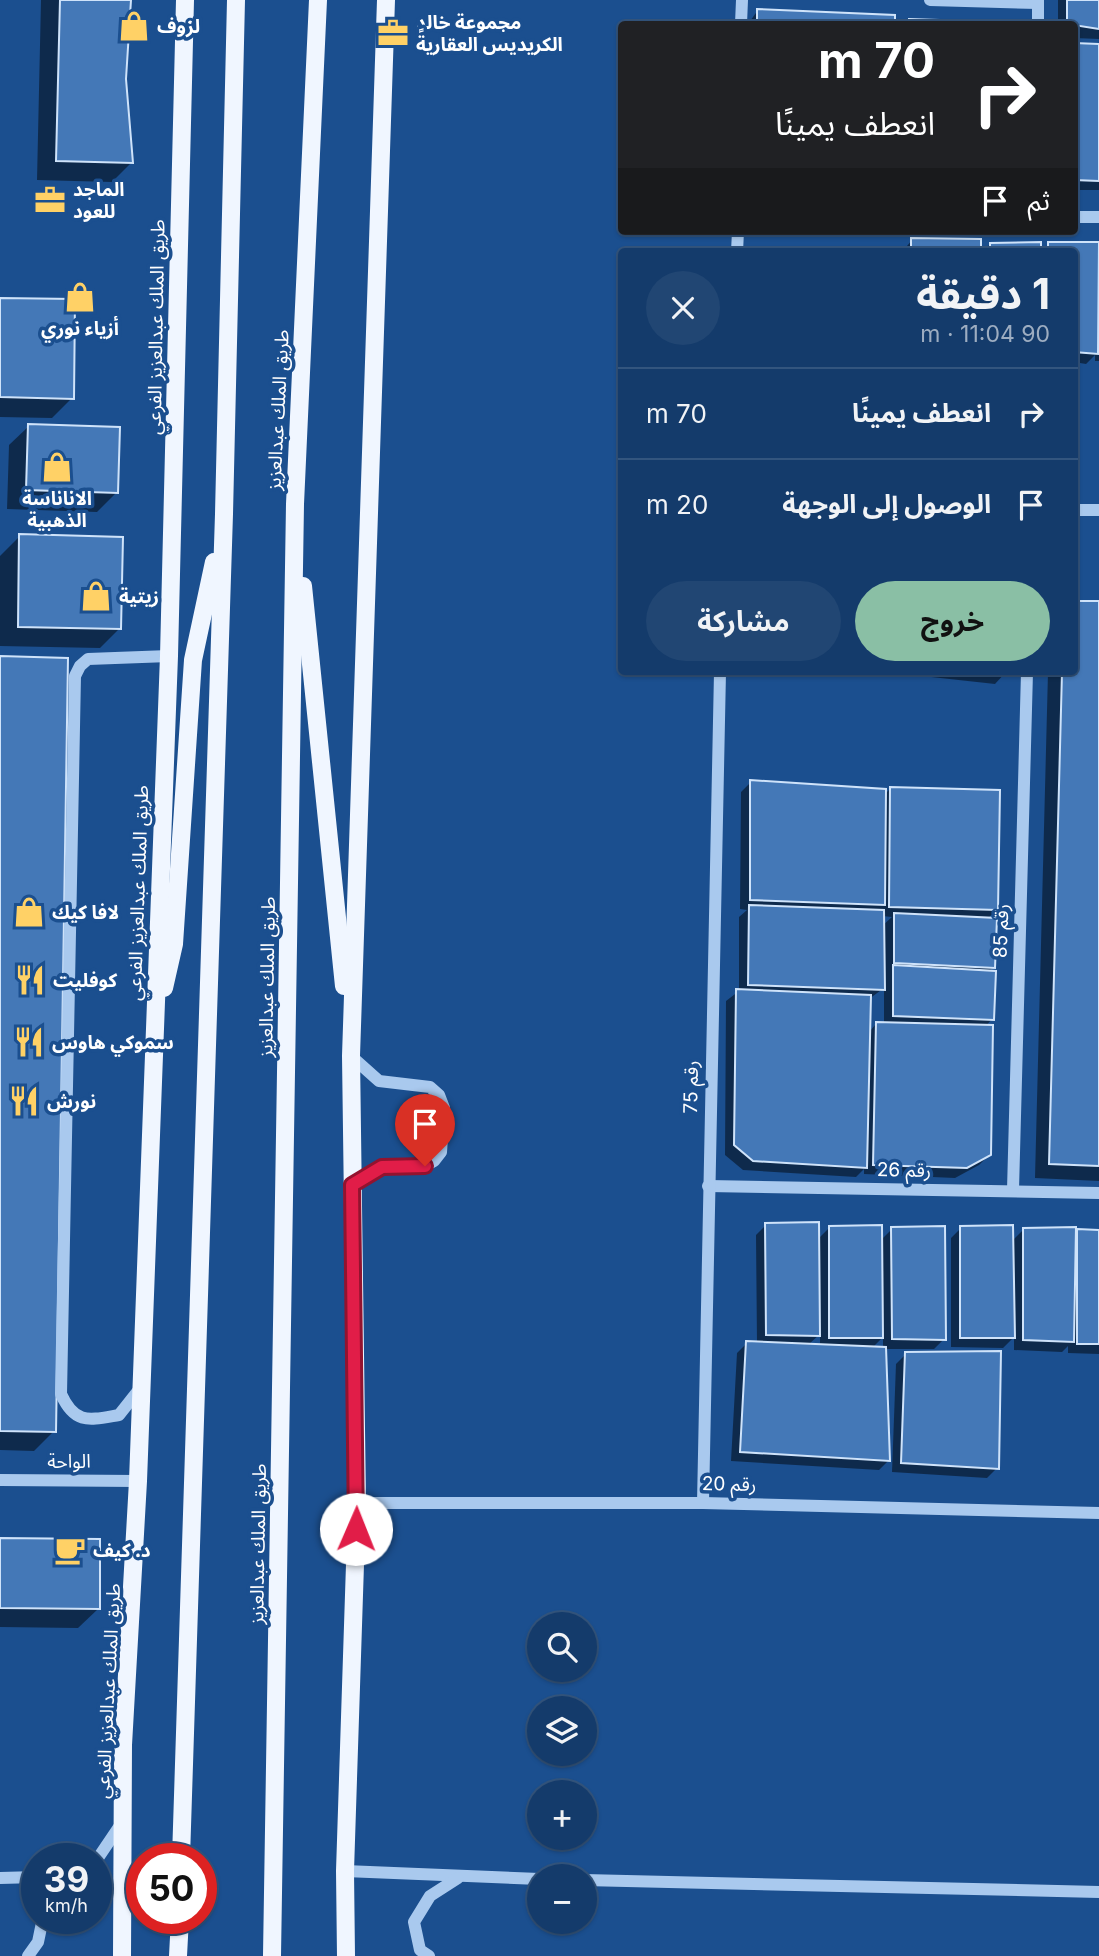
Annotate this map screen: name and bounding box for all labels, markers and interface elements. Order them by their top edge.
shop icon: لزوف [117,9,151,43]
place label: مجموعة خالد الكريديس العقاريةً [416,11,563,56]
place label: لزوف [157,15,200,38]
office icon: مجموعة خالد الكريديس العقاريةً [376,16,410,50]
text: 70 m [818,31,935,90]
icon: right [959,49,1050,140]
text: انعطف يمينًا [775,104,935,143]
place label: الماجد للعود [73,178,125,223]
icon: arrive [976,182,1014,220]
office icon: الماجد للعود [33,183,67,217]
text: ثم [1028,185,1050,216]
street label: طريق الملك عبدالعزيز الفرعي [143,219,173,435]
text: 1 دقيقة [916,268,1050,319]
button: close [646,271,720,345]
shop icon: أزياء نوري [63,280,97,314]
place label: أزياء نوري [41,315,119,343]
text: 90 m · 11:04 [920,320,1050,348]
street label: طريق الملك عبدالعزيز [262,329,294,492]
icon: right [1012,395,1050,433]
text: انعطف يمينًا [852,397,991,428]
text: 70 m [646,398,707,429]
shop icon: الاناناسة الذهبية [40,450,74,484]
icon: arrive [1012,486,1050,524]
place label: الاناناسة الذهبية [22,487,92,532]
text: الوصول إلى الوجهة [782,488,991,519]
text: 20 m [646,489,708,520]
shop icon: زيتية [79,579,113,613]
button: مشاركة [646,581,841,661]
button: خروج [855,581,1050,661]
place label: زيتية [119,585,159,608]
street label: طريق الملك عبدالعزيز الفرعي [123,785,157,1001]
shop icon: لافا كيك [12,895,46,929]
street label: طريق الملك عبدالعزيز [254,896,280,1059]
place label: لافا كيك [52,901,119,924]
street label: رقم 85 [989,903,1016,959]
restaurant icon: كوفليت [13,963,47,997]
place label: كوفليت [53,969,118,992]
restaurant icon: سموكي هاوس [12,1025,46,1059]
place label: سموكي هاوس [52,1031,174,1057]
street label: رقم 75 [679,1060,706,1114]
restaurant icon: نورش [7,1084,41,1118]
place label: نورش [47,1090,96,1113]
pin [395,1094,455,1166]
icon: arrive [406,1105,444,1143]
street label: رقم 26 [877,1158,931,1185]
street label: الواحة [47,1450,91,1473]
street label: طريق الملك عبدالعزيز [245,1463,271,1626]
street label: رقم 20 [702,1472,756,1499]
position arrow [319,1492,393,1566]
cafe icon: د. كيف [53,1533,87,1567]
place label: د. كيف [93,1539,151,1562]
street label: طريق الملك عبدالعزيز الفرعي [91,1583,129,1799]
map controls [527,1612,597,1934]
button: search [527,1612,597,1682]
button: layers [527,1696,597,1766]
button: + [527,1780,597,1850]
speed limit sign: 50 [126,1843,217,1934]
text: 39 [44,1858,89,1900]
button: − [527,1864,597,1934]
text: km/h [45,1895,88,1916]

